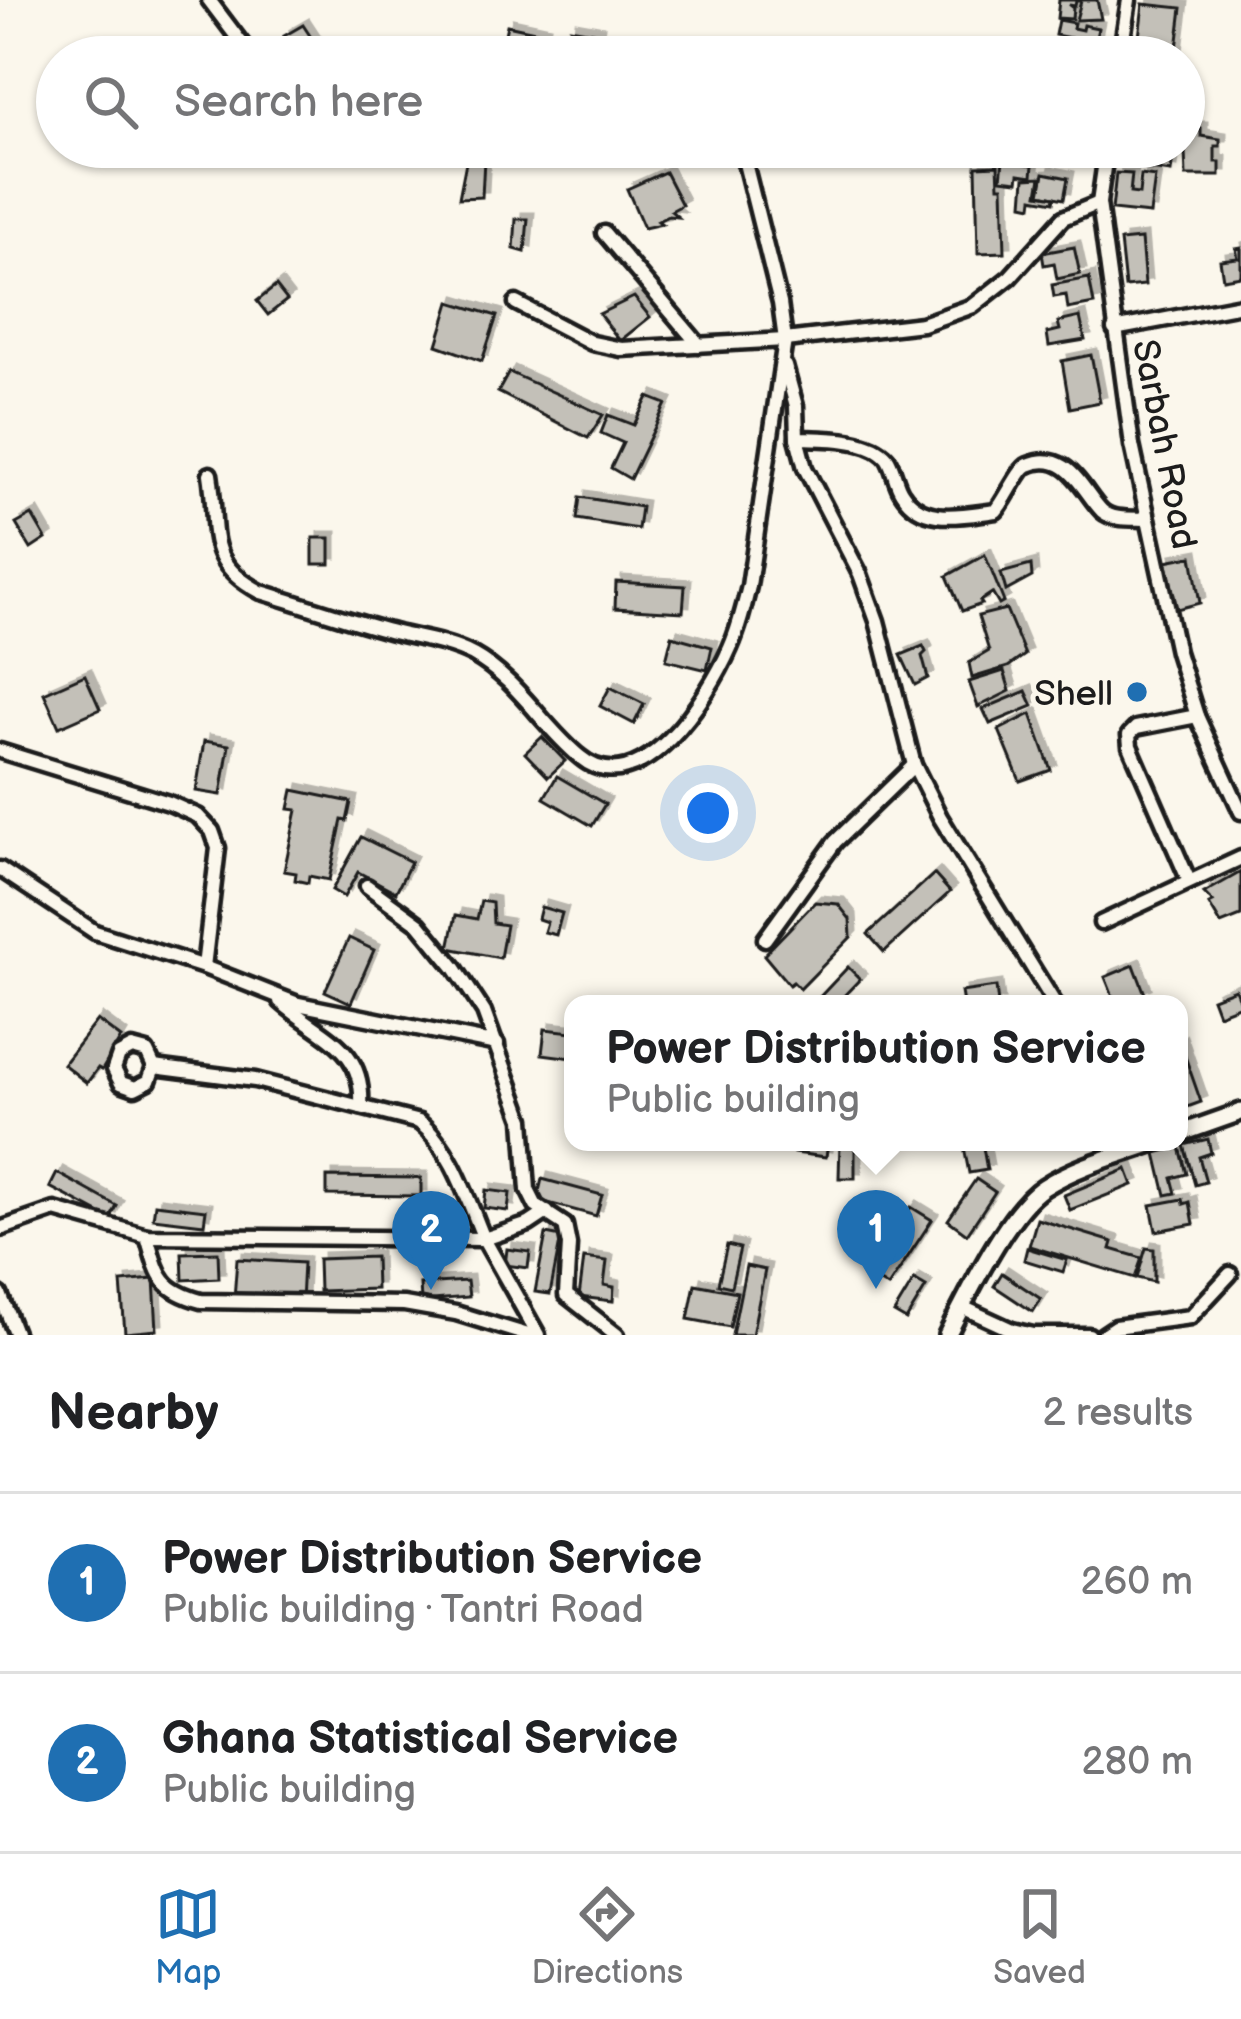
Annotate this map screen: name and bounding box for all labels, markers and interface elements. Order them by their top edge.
search box [36,36,1205,168]
icon: search [78,69,144,135]
text: Search here [174,75,423,130]
street label: Sarbah Road [1122,336,1205,553]
place label: Shell [1034,673,1113,716]
marker: Shell [1124,679,1150,705]
your location [678,783,738,843]
popup [564,995,1188,1151]
text: Power Distribution Service [606,1022,1146,1077]
text: Public building [606,1077,860,1124]
pin: 1 [837,1190,915,1289]
pin: 2 [392,1191,470,1290]
text: Nearby [48,1383,219,1444]
text: 2 results [1042,1390,1193,1437]
text: Power Distribution Service [162,1532,702,1587]
text: 1 [79,1559,95,1606]
text: 260 m [1080,1559,1193,1606]
text: Public building · Tantri Road [162,1587,644,1634]
text: Ghana Statistical Service [162,1712,678,1767]
text: 2 [75,1739,99,1786]
text: 280 m [1082,1739,1193,1786]
text: Public building [162,1767,416,1814]
tab: Map [155,1881,221,1993]
tab: Directions [532,1881,683,1993]
tab: Saved [993,1881,1086,1993]

